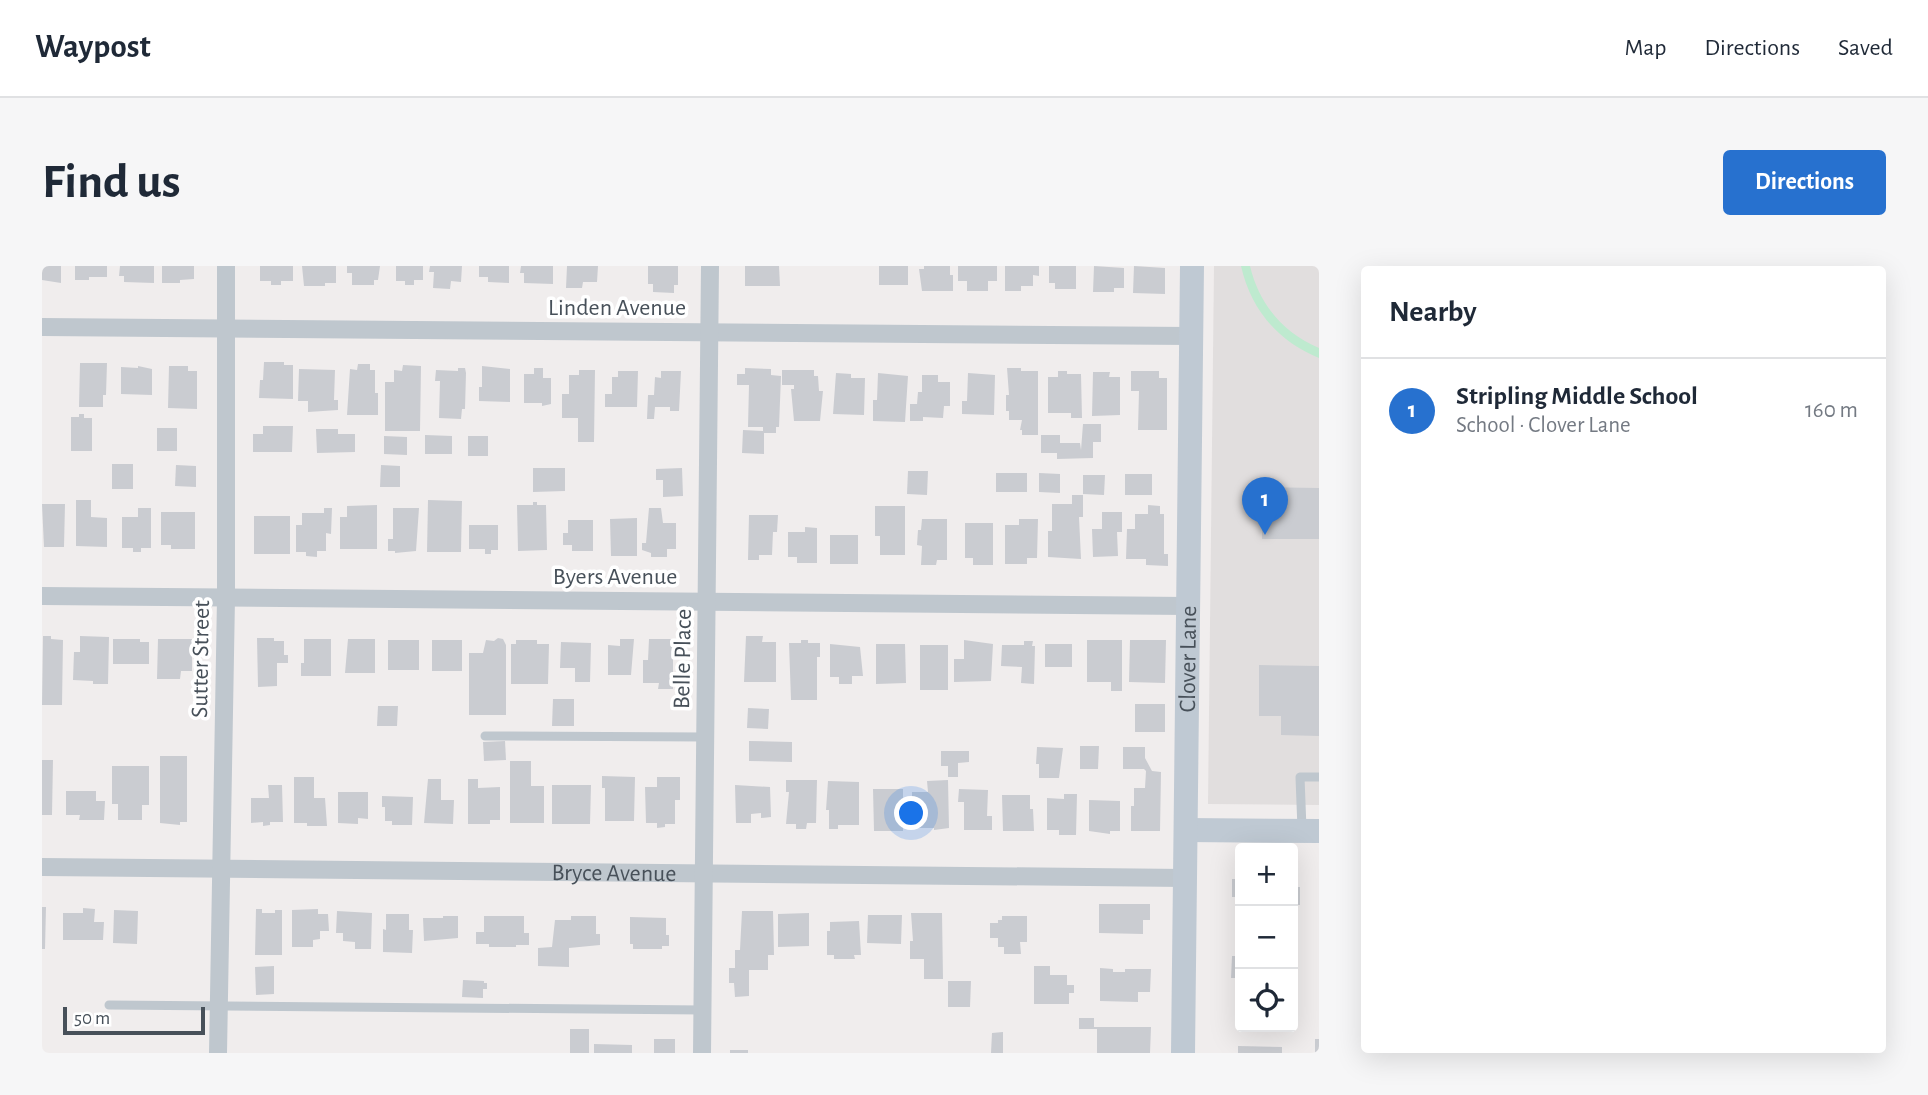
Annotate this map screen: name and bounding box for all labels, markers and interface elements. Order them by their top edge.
text: Waypost [35,31,151,64]
text: Map [1624,36,1666,60]
text: Directions [1704,36,1800,60]
text: Saved [1838,36,1893,60]
button: Directions [1723,150,1886,215]
text: Find us [42,158,181,207]
street label: Linden Avenue [548,296,686,320]
text: Nearby [1389,297,1477,327]
text: Stripling Middle School [1456,383,1698,409]
text: 1 [1408,399,1416,422]
text: 160 m [1805,399,1858,422]
text: School · Clover Lane [1456,414,1631,437]
pin: 1 [1242,477,1288,535]
street label: Byers Avenue [553,565,677,589]
street label: Sutter Street [188,600,214,718]
street label: Clover Lane [1176,605,1201,713]
street label: Belle Place [670,609,696,709]
your location [894,796,928,830]
map controls [1235,843,1298,1032]
button: + [1235,843,1298,906]
street label: Bryce Avenue [551,861,677,886]
button: − [1235,906,1298,969]
button: locate [1235,969,1298,1032]
scale bar [63,1004,205,1036]
text: 50 m [74,1009,110,1028]

